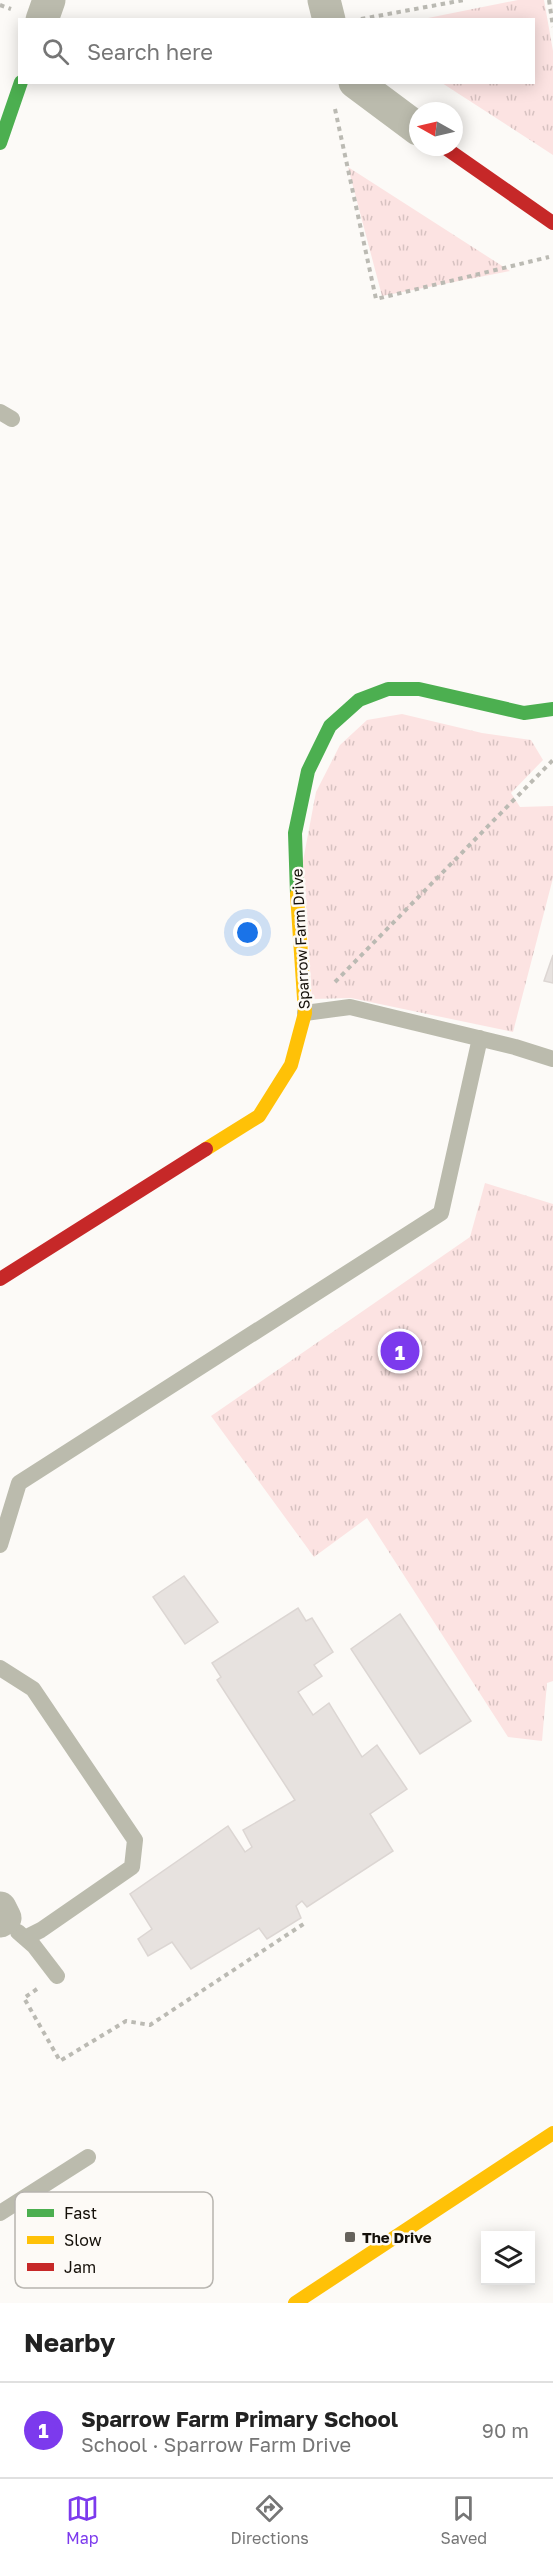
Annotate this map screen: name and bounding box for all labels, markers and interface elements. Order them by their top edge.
search box [18,18,535,84]
icon: search [39,35,72,68]
text: Search here [87,38,213,65]
north arrow [409,102,463,156]
street label: Sparrow Farm Drive [287,868,313,1010]
your location [233,918,262,947]
pin: 1 [380,1328,420,1374]
legend [15,2192,213,2288]
text: Fast [64,2203,97,2223]
place label: The Drive [362,2228,432,2246]
text: Slow [64,2230,102,2250]
marker: The Drive [343,2230,357,2244]
map controls [481,2231,535,2285]
button: layers [481,2231,535,2285]
text: Jam [64,2257,96,2277]
text: Nearby [24,2327,115,2358]
text: Sparrow Farm Primary School [81,2405,398,2432]
text: 1 [38,2418,49,2442]
text: 90 m [482,2418,529,2442]
text: School · Sparrow Farm Drive [81,2432,351,2456]
tab: Map [66,2492,99,2548]
tab: Directions [231,2492,309,2548]
tab: Saved [440,2492,487,2548]

